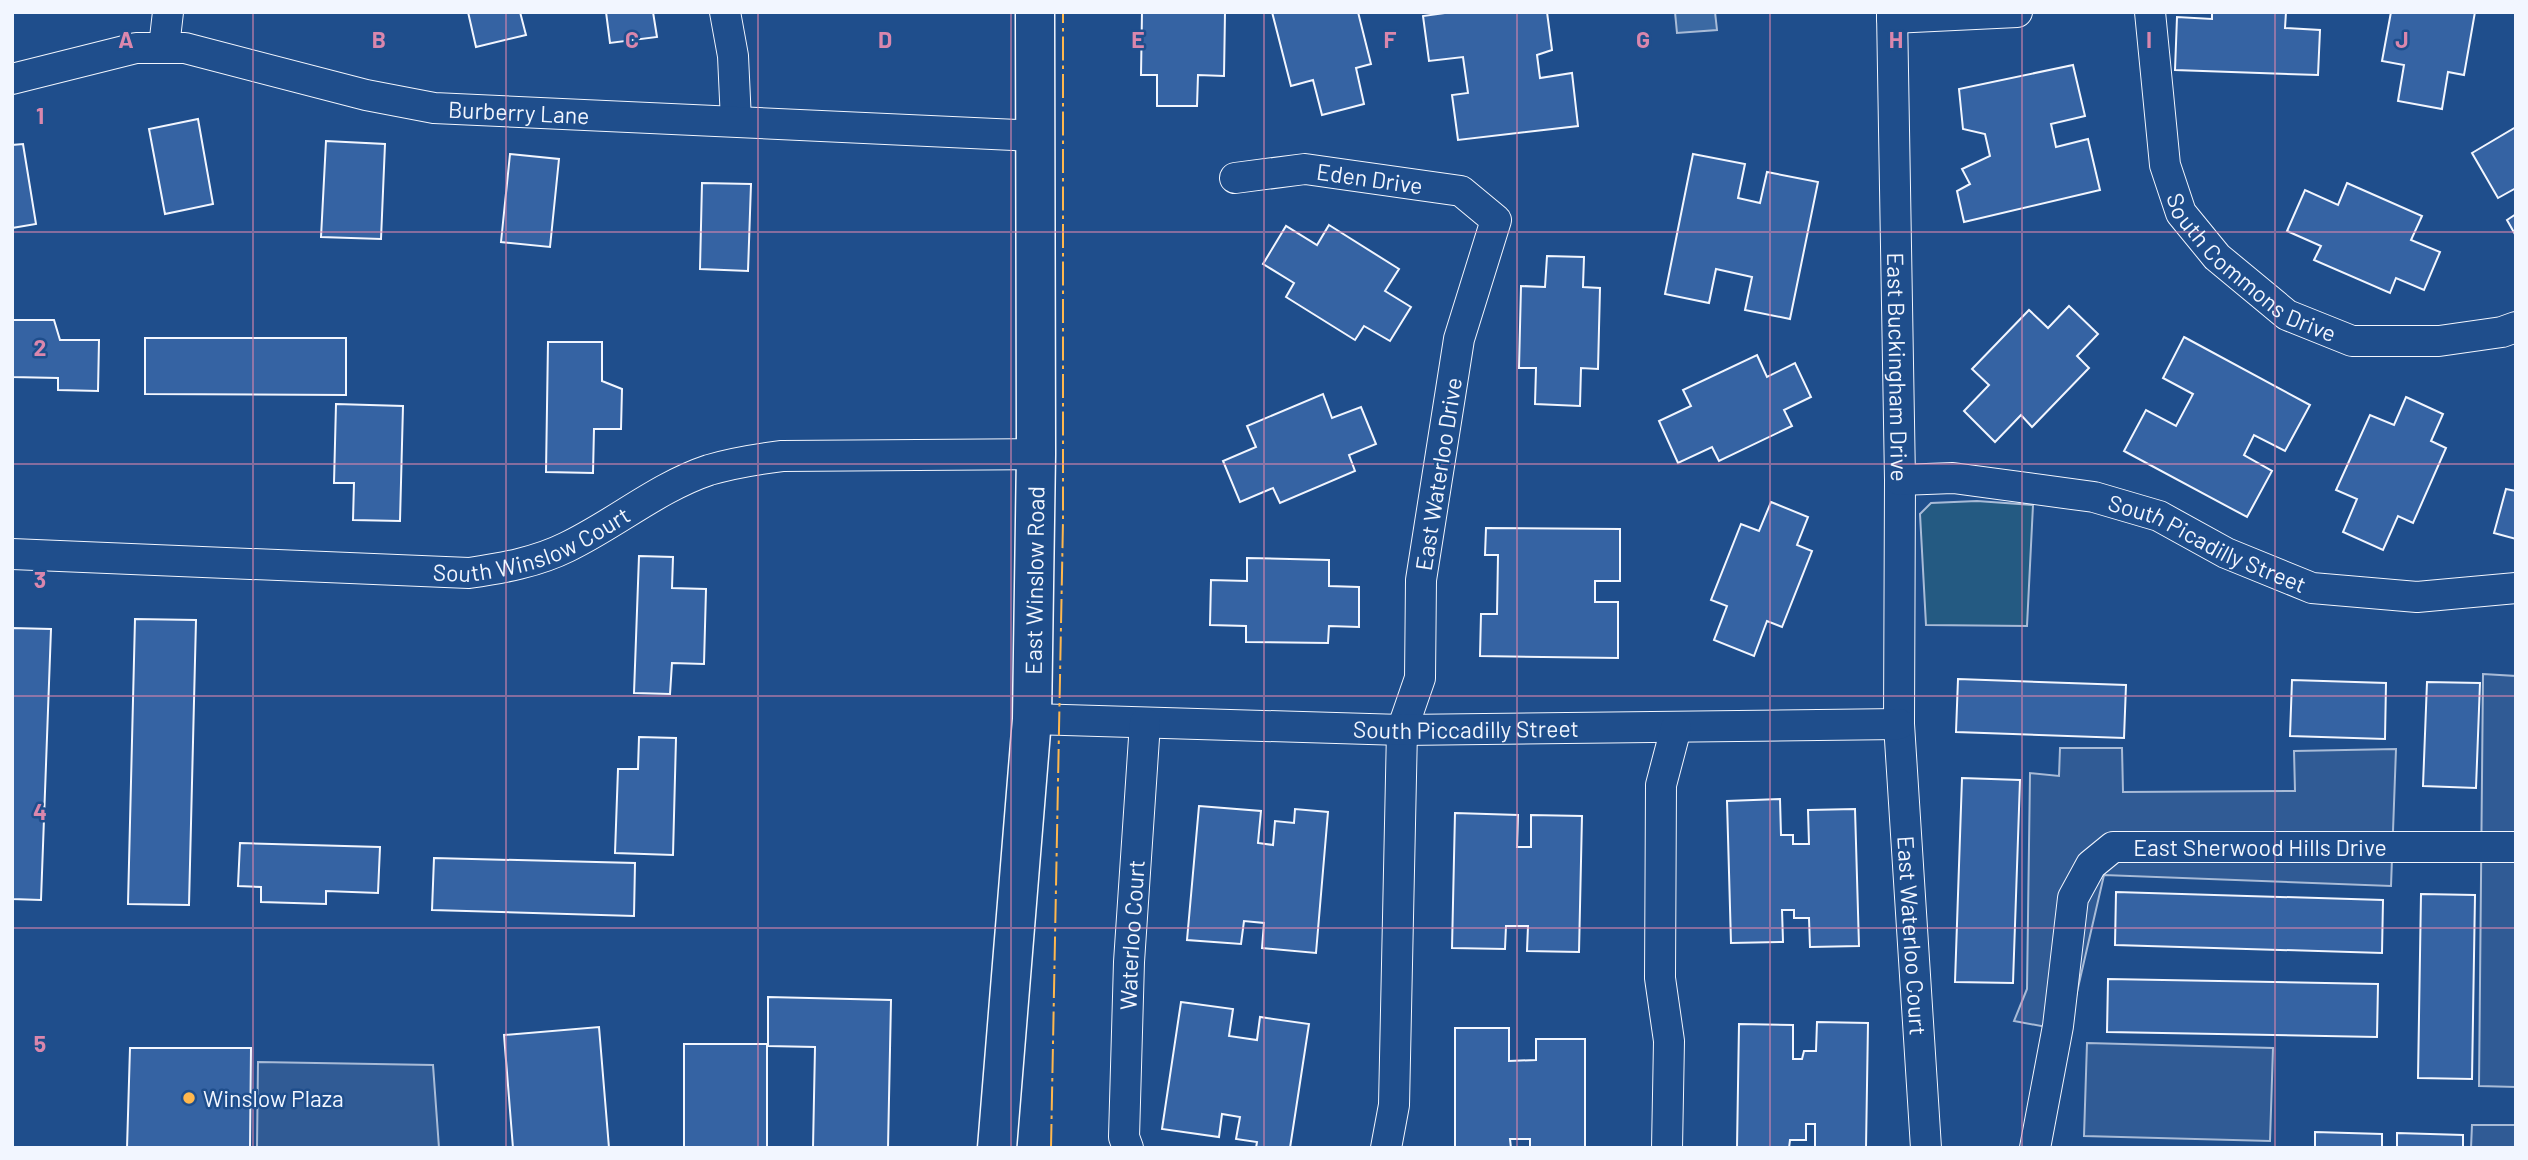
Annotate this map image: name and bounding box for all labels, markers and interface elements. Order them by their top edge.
text: A [118,25,134,53]
text: B [372,25,386,53]
text: C [625,25,639,53]
text: D [878,25,892,53]
text: E [1131,25,1145,53]
text: F [1384,25,1397,53]
text: G [1636,25,1650,53]
text: H [1889,25,1903,53]
text: I [2146,25,2152,53]
text: J [2395,25,2409,53]
street label: Burberry Lane [448,95,590,129]
text: 1 [36,101,44,129]
street label: Eden Drive [1315,157,1425,199]
street label: South Commons Drive [2161,189,2340,347]
street label: East Buckingham Drive [1882,252,1914,482]
text: 2 [34,333,46,361]
street label: East Waterloo Drive [1409,375,1467,573]
street label: East Winslow Road [1019,486,1050,675]
street label: South Picadilly Street [2105,488,2310,598]
street label: South Winslow Court [432,500,635,587]
text: 3 [34,565,46,593]
street label: South Piccadilly Street [1352,714,1579,744]
text: 4 [33,797,47,825]
street label: East Sherwood Hills Drive [2133,833,2387,861]
street label: East Waterloo Court [1892,835,1933,1036]
street label: Waterloo Court [1114,859,1150,1010]
text: 5 [34,1029,46,1057]
place label: Winslow Plaza [203,1084,344,1112]
marker: Winslow Plaza [181,1090,197,1106]

